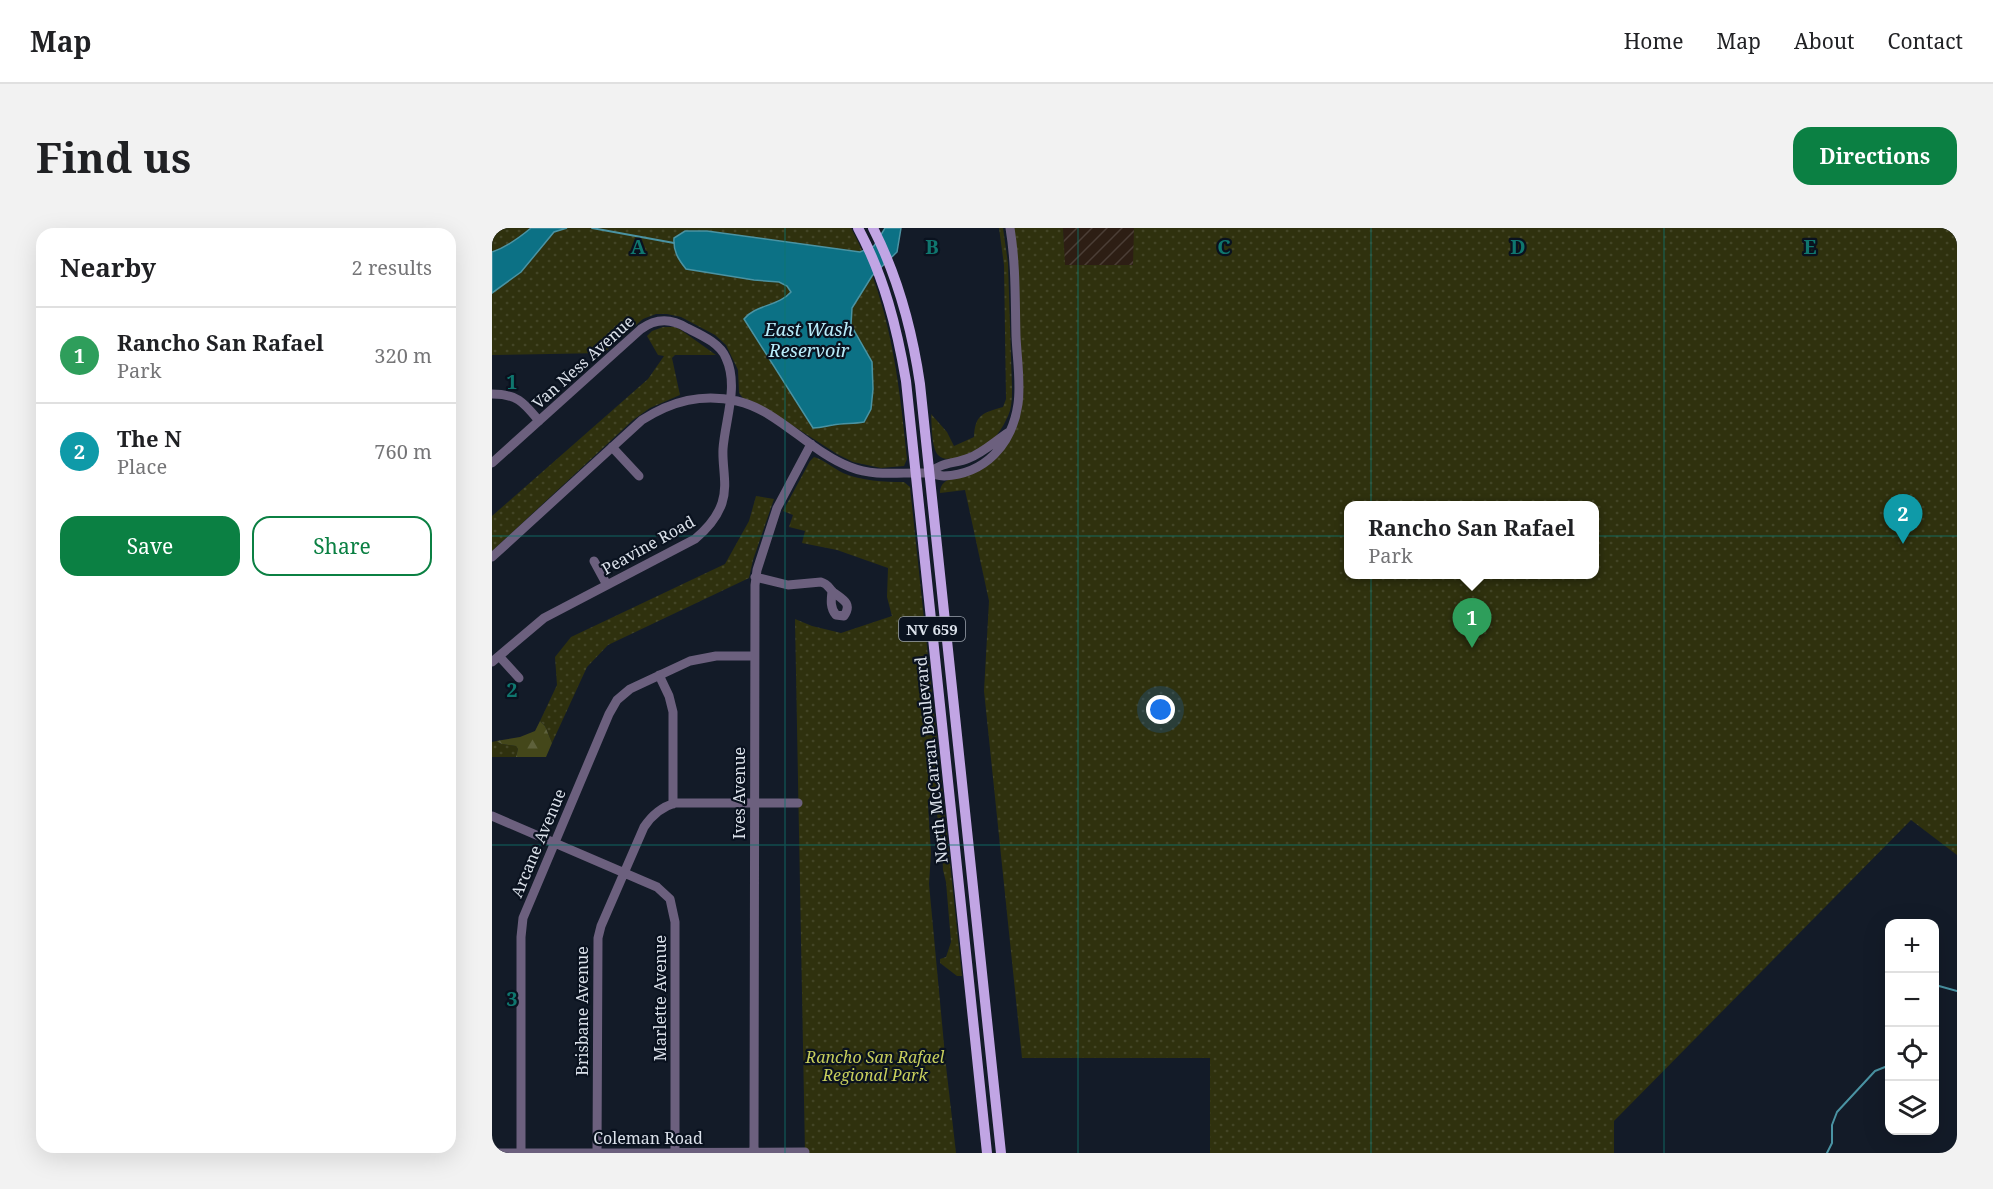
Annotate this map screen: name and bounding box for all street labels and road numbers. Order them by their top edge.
street label: Van Ness Avenue [527,310,639,414]
street label: Peavine Road [598,510,699,580]
road number: NV 659 [899,617,965,641]
street label: North McCarran Boulevard [909,655,953,865]
street label: Ives Avenue [728,747,750,839]
street label: Arcane Avenue [505,785,571,901]
street label: Marlette Avenue [649,935,671,1061]
street label: Brisbane Avenue [571,946,593,1076]
street label: Coleman Road [593,1127,703,1149]

